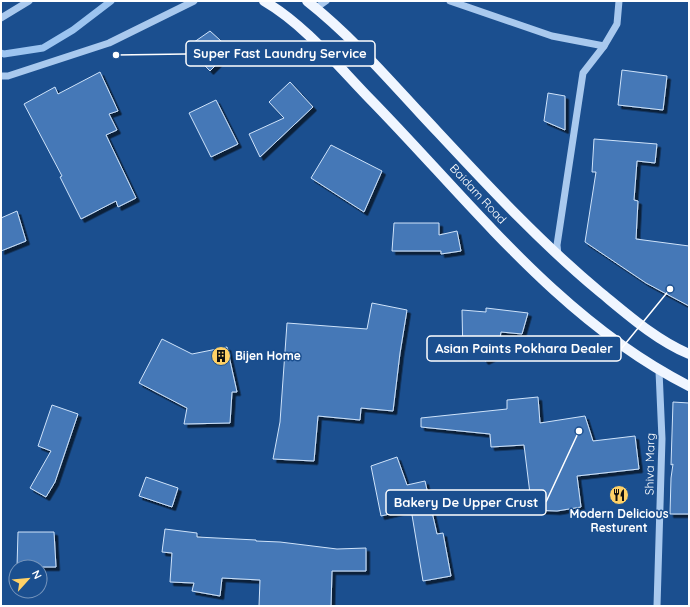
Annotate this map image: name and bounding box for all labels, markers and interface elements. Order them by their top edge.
callout: Super Fast Laundry Service [186,41,375,66]
text: Super Fast Laundry Service [193,45,367,61]
street label: Baidam Road [447,161,510,227]
callout: Asian Paints Pokhara Dealer [427,336,621,361]
text: Asian Paints Pokhara Dealer [435,340,613,356]
building icon: Bijen Home [210,345,232,367]
place label: Bijen Home [235,348,301,363]
street label: Shiva Marg [641,433,658,495]
restaurant icon: Modern Delicious Resturent [608,484,630,506]
callout: Bakery De Upper Crust [386,490,546,515]
text: Bakery De Upper Crust [394,494,538,510]
place label: Modern Delicious Resturent [570,506,669,535]
north arrow [8,559,48,599]
text: N [29,568,45,581]

